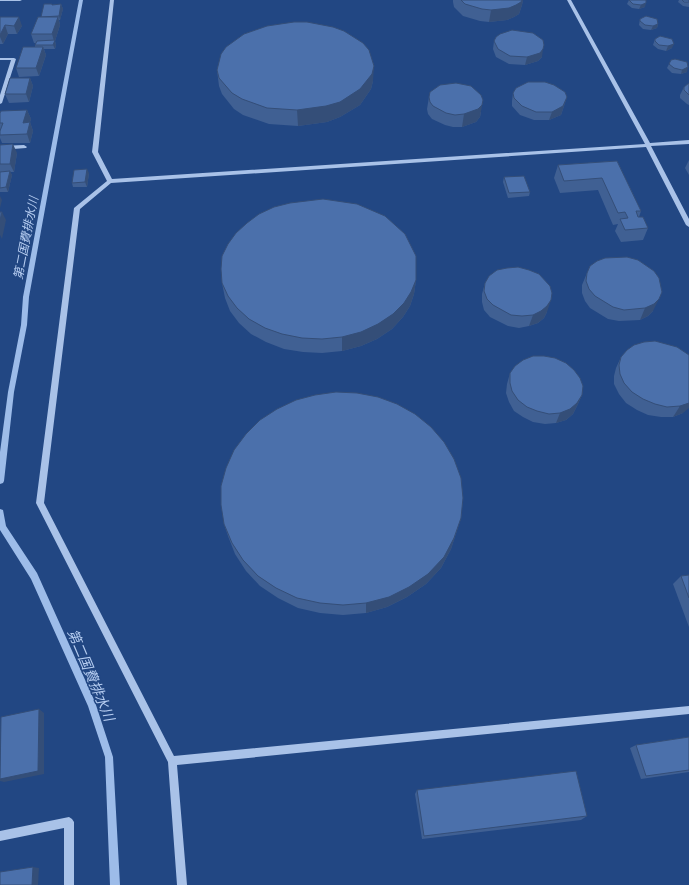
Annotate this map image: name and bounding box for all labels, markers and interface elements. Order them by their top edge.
water label: 第二国費排水川 [10,193,40,280]
water label: 第二国費排水川 [64,626,119,725]

